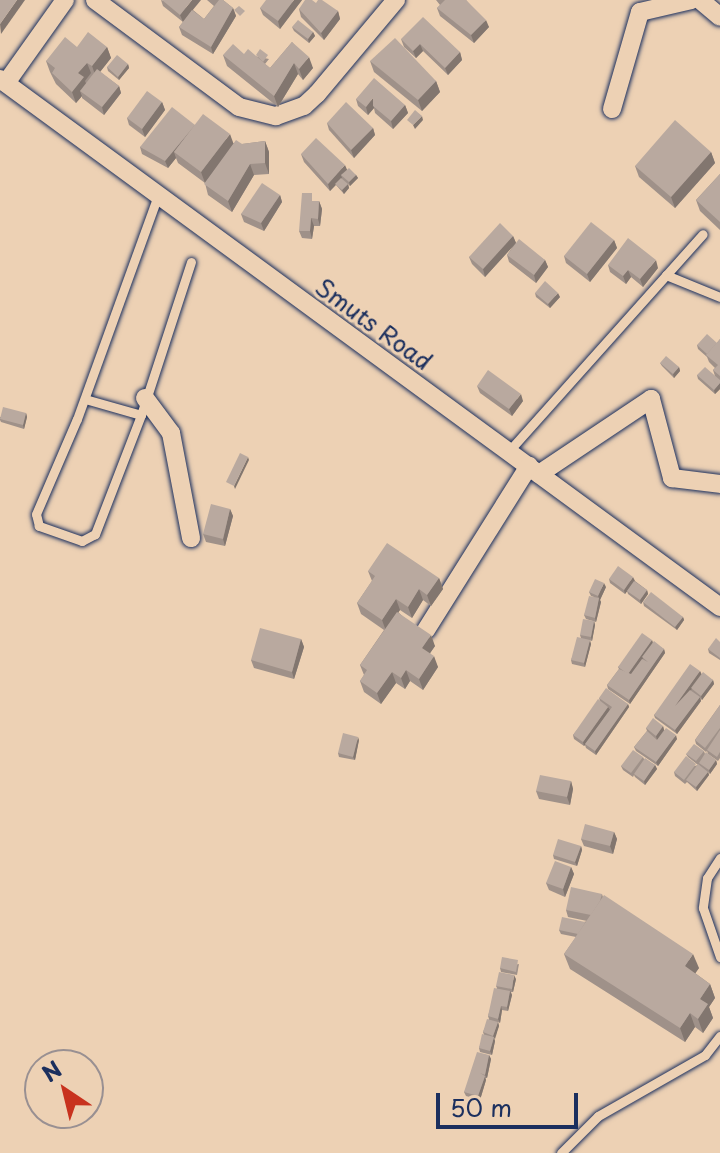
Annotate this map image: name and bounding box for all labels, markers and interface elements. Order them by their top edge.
street label: Smuts Road [310,272,438,376]
north arrow [24,1049,104,1129]
text: N [34,1052,68,1089]
scale bar [440,1077,582,1127]
text: 50 m [450,1089,512,1125]

